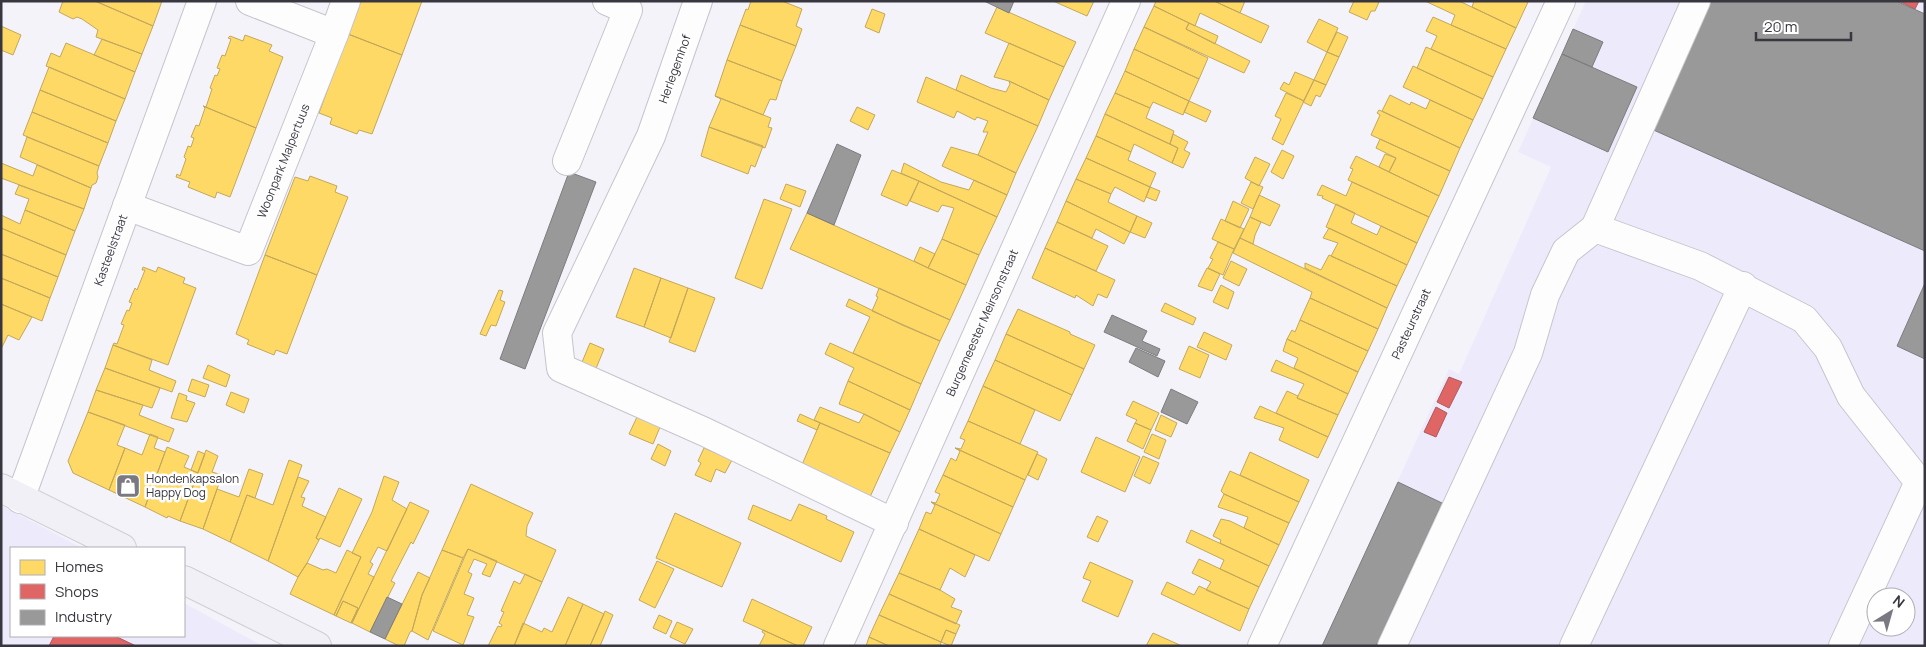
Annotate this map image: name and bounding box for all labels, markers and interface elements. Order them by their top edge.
scale bar [1756,10,1851,42]
text: 20 m [1764,16,1797,37]
street label: Herlegemhof [654,31,695,106]
street label: Woonpark Malpertuus [253,101,314,220]
street label: Kasteelstraat [90,212,131,288]
street label: Burgemeester Meirsonstraat [942,246,1022,399]
street label: Pasteurstraat [1387,285,1435,362]
place label: Hondenkapsalon Happy Dog [146,470,239,501]
shop icon: Hondenkapsalon Happy Dog [115,473,141,499]
legend [10,547,185,637]
text: Homes [55,556,104,577]
text: Shops [55,581,99,602]
north arrow [1866,587,1916,637]
text: N [1889,591,1909,612]
text: Industry [55,606,112,627]

